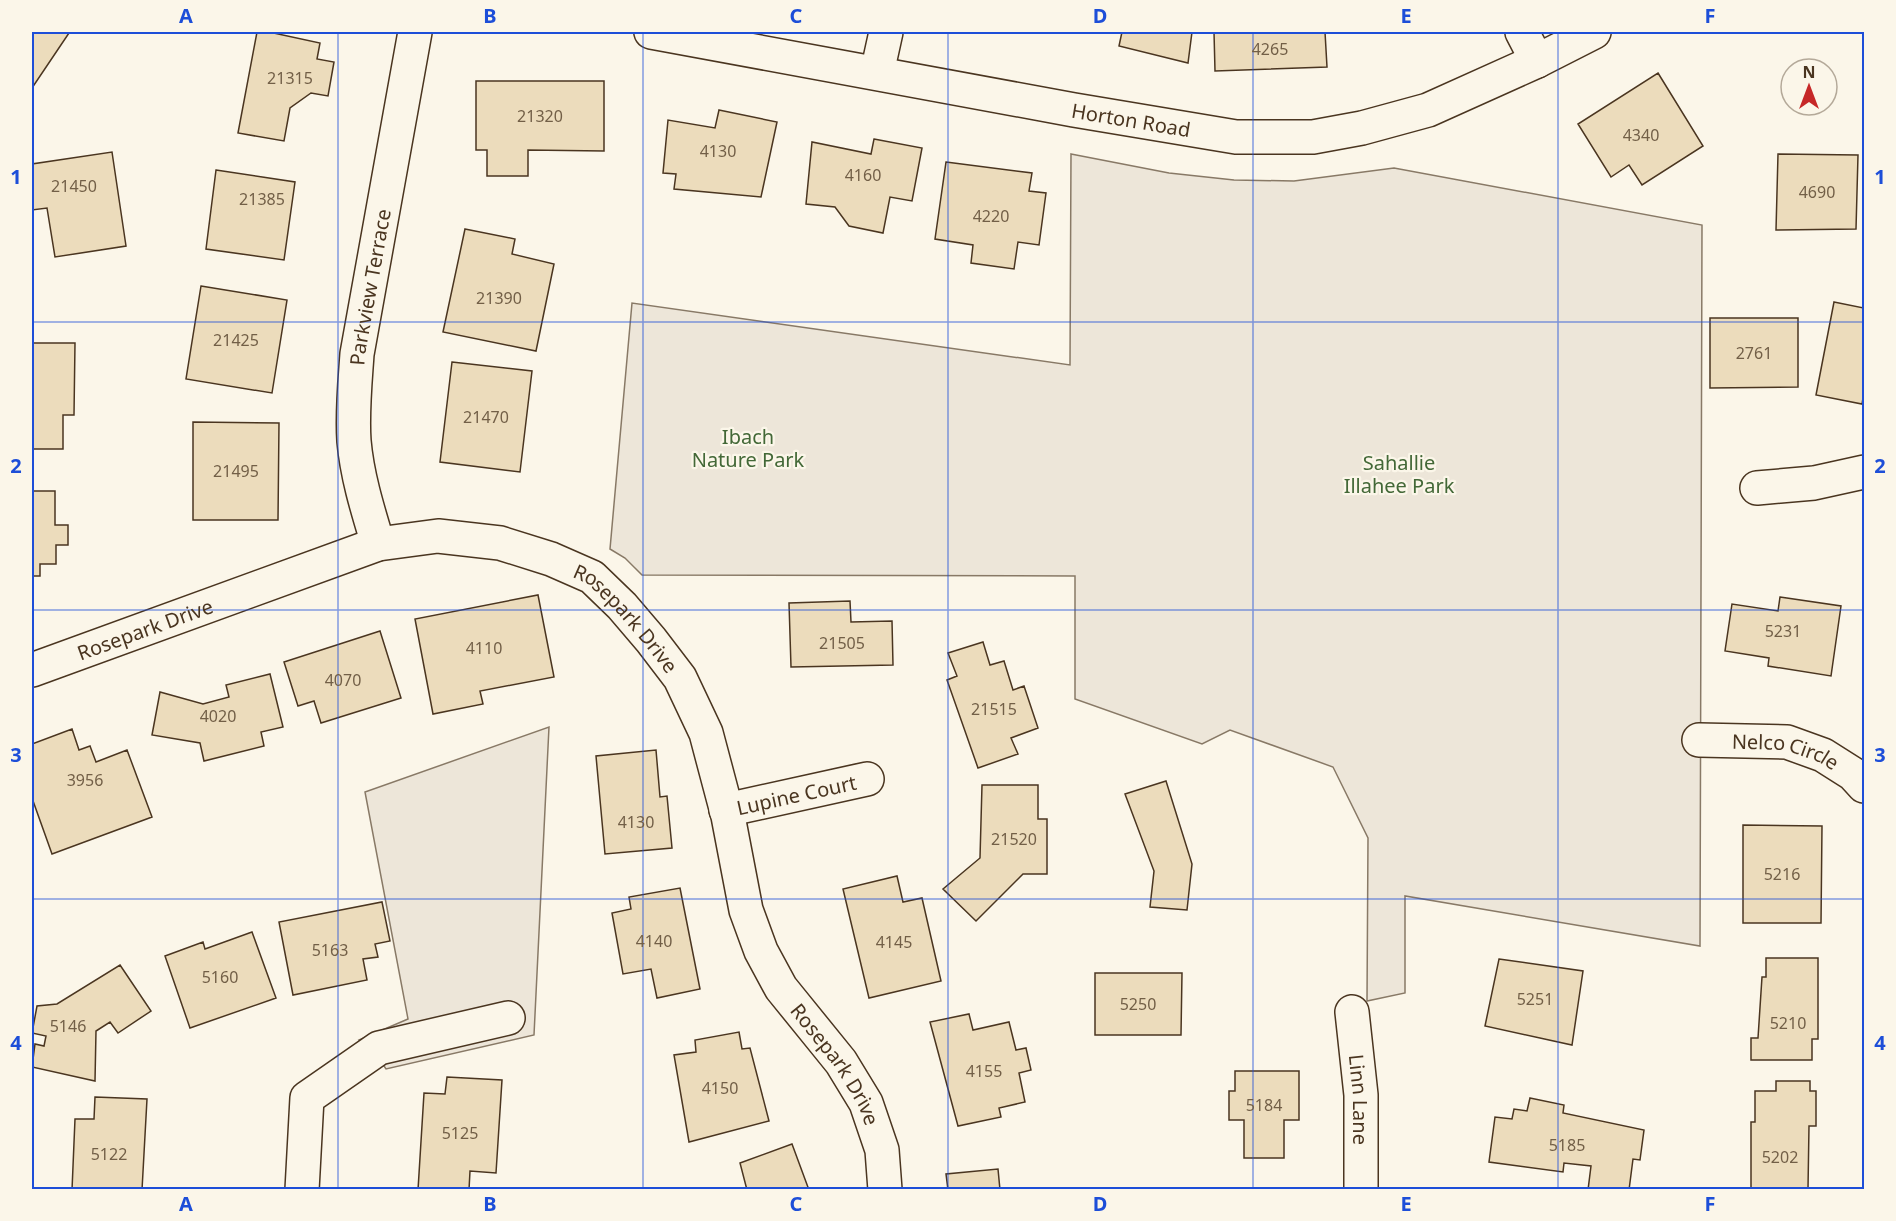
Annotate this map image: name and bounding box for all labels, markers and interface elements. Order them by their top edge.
text: A [179,2,193,29]
text: B [483,2,497,29]
text: C [790,2,803,29]
text: D [1093,2,1107,29]
text: E [1400,2,1412,29]
text: F [1705,2,1715,29]
house number: 4265 [1252,38,1288,60]
north arrow [1779,57,1839,117]
text: N [1802,61,1816,83]
house number: 21315 [267,67,313,89]
street label: Horton Road [1070,96,1193,143]
house number: 21320 [517,105,563,127]
house number: 4340 [1623,124,1659,146]
house number: 4130 [700,140,736,162]
text: 1 [10,163,22,190]
text: 1 [1874,163,1886,190]
house number: 4160 [845,164,881,186]
house number: 21450 [51,175,97,197]
house number: 4690 [1799,181,1835,203]
house number: 21385 [239,188,285,210]
house number: 4220 [973,205,1009,227]
street label: Parkview Terrace [343,207,396,366]
house number: 21390 [476,287,522,309]
house number: 21425 [213,329,259,351]
house number: 2761 [1736,342,1772,364]
house number: 21470 [463,406,509,428]
park label: Ibach Nature Park [692,423,805,473]
park label: Sahallie Illahee Park [1344,449,1455,499]
text: 2 [10,452,22,479]
text: 2 [1874,452,1886,479]
house number: 21495 [213,460,259,482]
street label: Rosepark Drive [569,557,684,678]
street label: Rosepark Drive [73,592,216,666]
house number: 5231 [1765,620,1801,642]
house number: 21505 [819,632,865,654]
house number: 4110 [466,637,502,659]
house number: 4070 [325,669,361,691]
house number: 21515 [971,698,1017,720]
house number: 4020 [200,705,236,727]
street label: Nelco Circle [1732,727,1844,775]
text: 3 [10,741,22,768]
text: 3 [1874,741,1886,768]
street label: Lupine Court [734,768,859,821]
house number: 3956 [67,769,103,791]
house number: 4130 [618,811,654,833]
house number: 21520 [991,828,1037,850]
house number: 5216 [1764,863,1800,885]
house number: 4140 [636,930,672,952]
house number: 4145 [876,931,912,953]
house number: 5163 [312,939,348,961]
house number: 5160 [202,966,238,988]
house number: 5251 [1517,988,1553,1010]
house number: 5250 [1120,993,1156,1015]
street label: Rosepark Drive [785,997,886,1128]
house number: 5210 [1770,1012,1806,1034]
house number: 5146 [50,1015,86,1037]
text: 4 [10,1029,22,1056]
text: 4 [1874,1029,1886,1056]
street label: Linn Lane [1343,1053,1375,1145]
house number: 4155 [966,1060,1002,1082]
house number: 4150 [702,1077,738,1099]
house number: 5184 [1246,1094,1282,1116]
house number: 5125 [442,1122,478,1144]
house number: 5185 [1549,1134,1585,1156]
house number: 5122 [91,1143,127,1165]
house number: 5202 [1762,1146,1798,1168]
text: A [179,1190,193,1217]
text: B [483,1190,497,1217]
text: C [790,1190,803,1217]
text: D [1093,1190,1107,1217]
text: E [1400,1190,1412,1217]
text: F [1705,1190,1715,1217]

